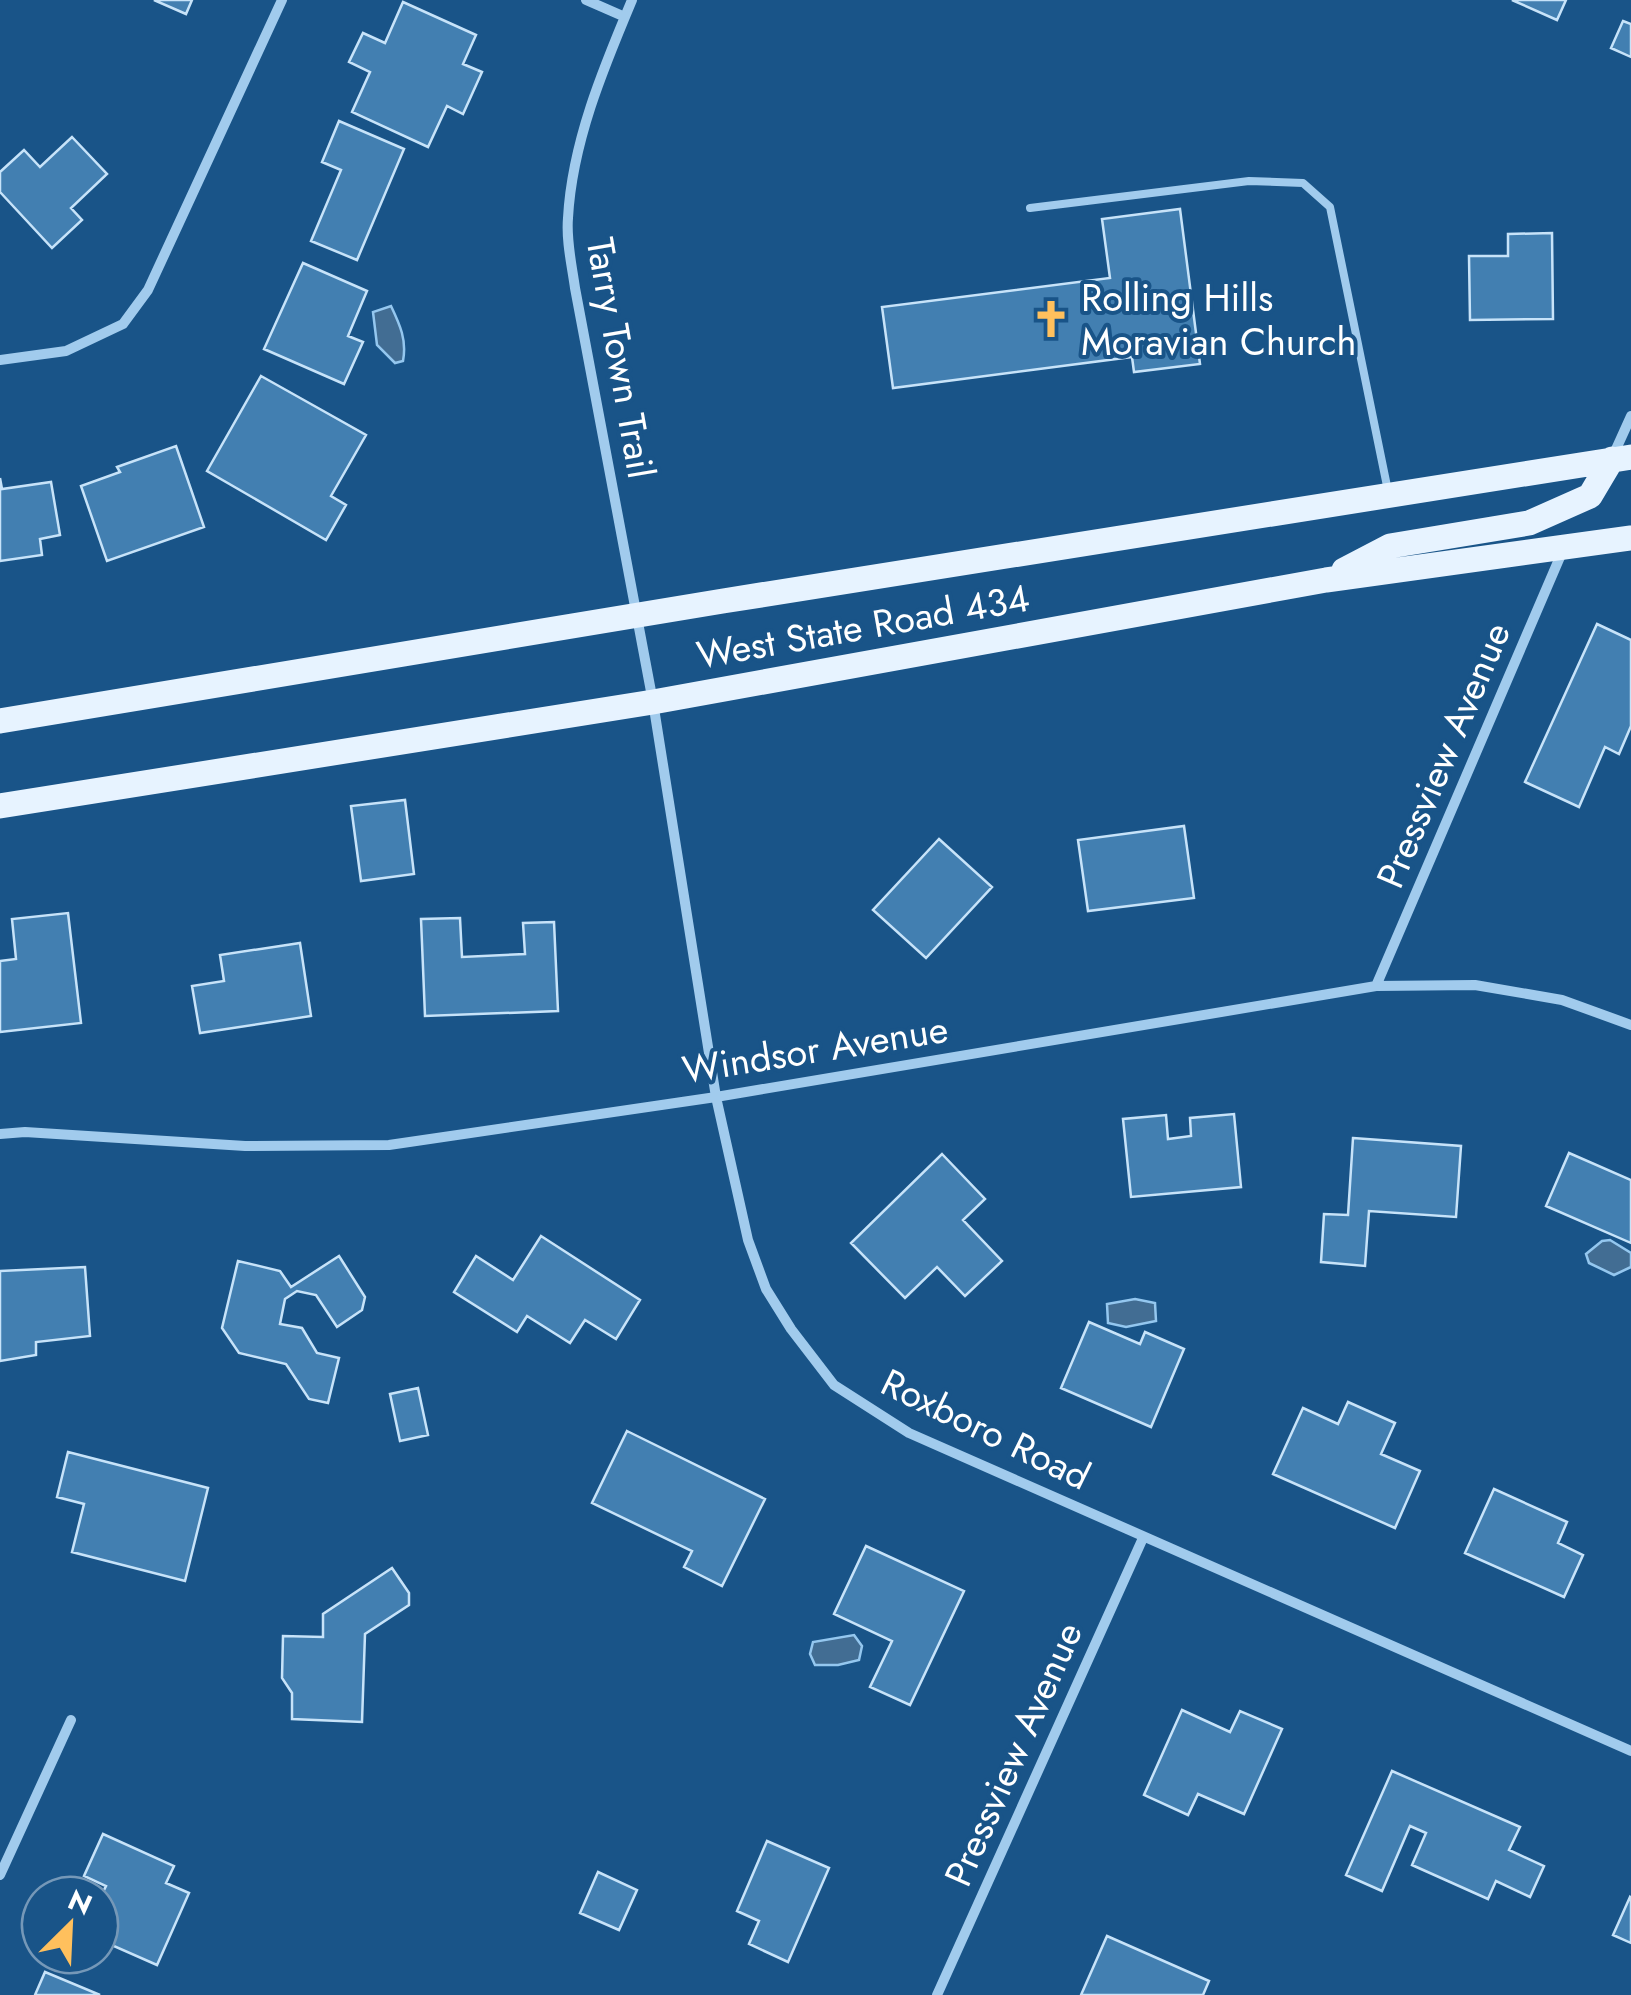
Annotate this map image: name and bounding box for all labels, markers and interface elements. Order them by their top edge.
street label: Tarry Town Trail [573,233,669,483]
place label: Rolling Hills Moravian Church [1081,270,1356,369]
church icon: Rolling Hills Moravian Church [1030,298,1072,340]
street label: West State Road 434 [692,570,1034,682]
street label: Pressview Avenue [1362,614,1524,896]
street label: Windsor Avenue [678,1001,952,1097]
street label: Roxboro Road [872,1355,1100,1503]
street label: Pressview Avenue [930,1613,1096,1895]
north arrow [20,1875,120,1975]
text: N [61,1879,98,1926]

